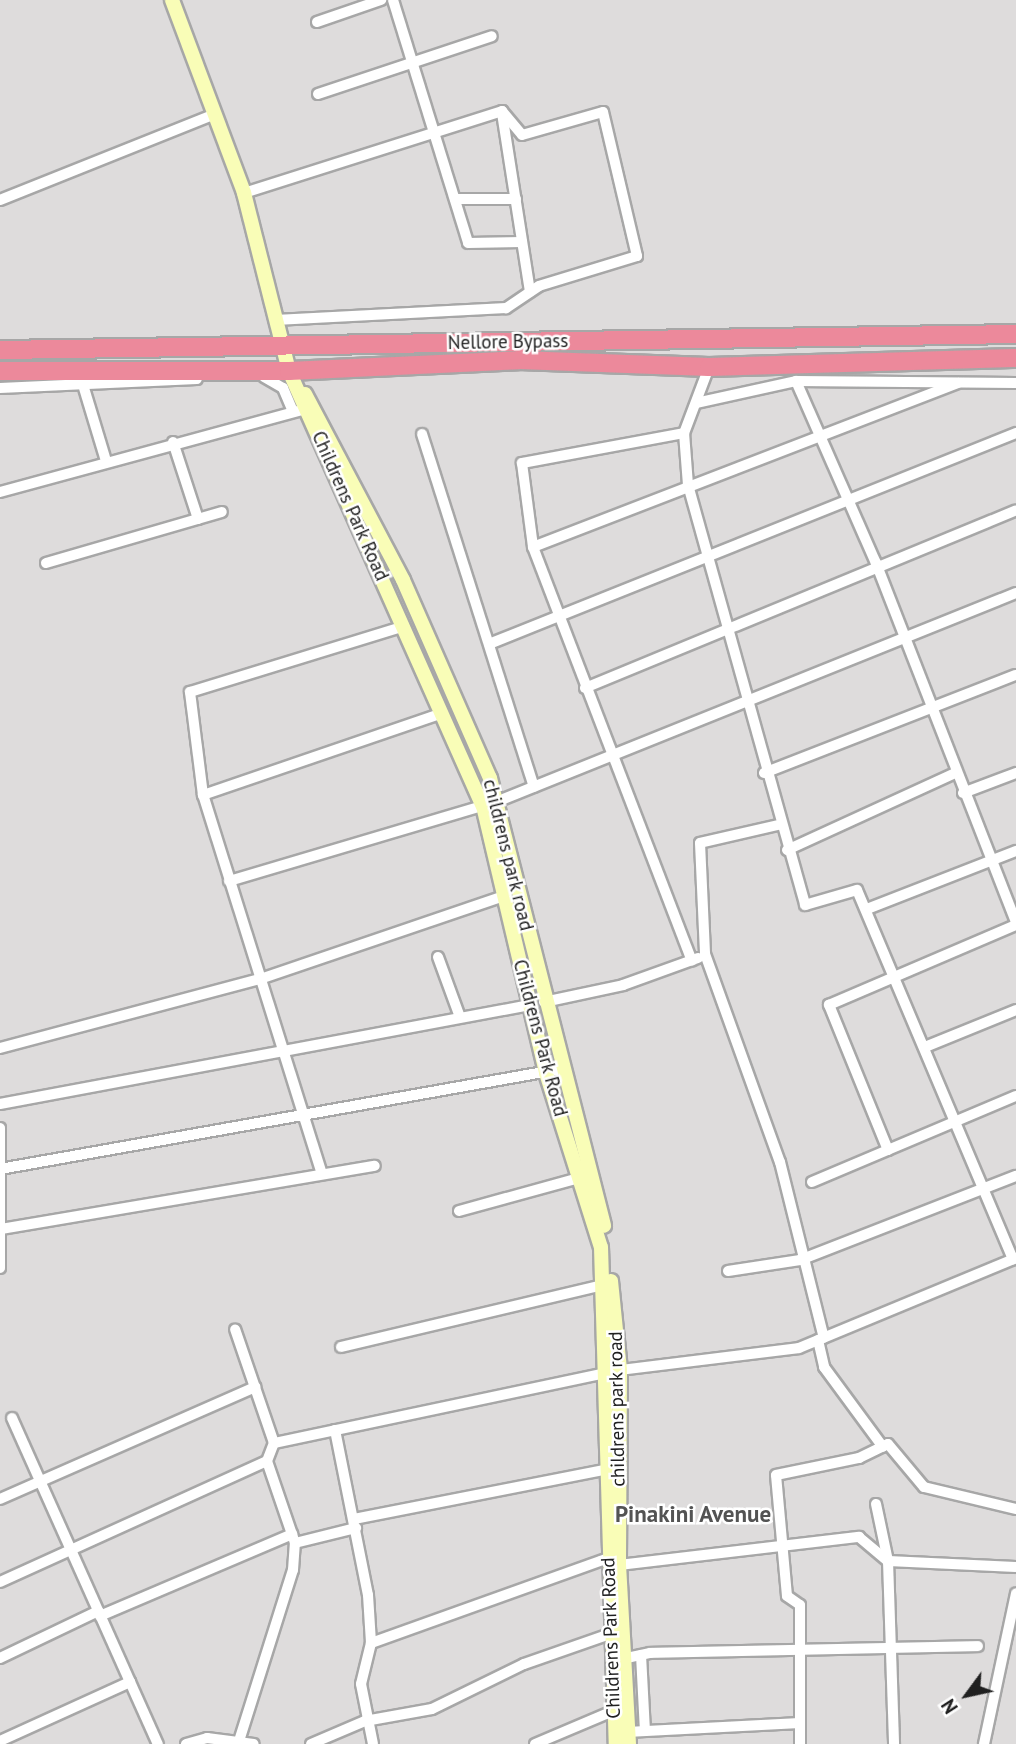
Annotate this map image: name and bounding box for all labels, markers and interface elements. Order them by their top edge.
street label: Nellore Bypass [448,330,568,354]
street label: Childrens Park Road [307,427,393,585]
street label: childrens park road [478,777,538,933]
street label: Childrens Park Road [508,957,572,1119]
street label: childrens park road [604,1331,630,1487]
district label: Pinakini Avenue [614,1500,772,1528]
street label: Childrens Park Road [597,1557,625,1719]
north arrow [932,1660,1002,1730]
text: N [936,1695,963,1718]

